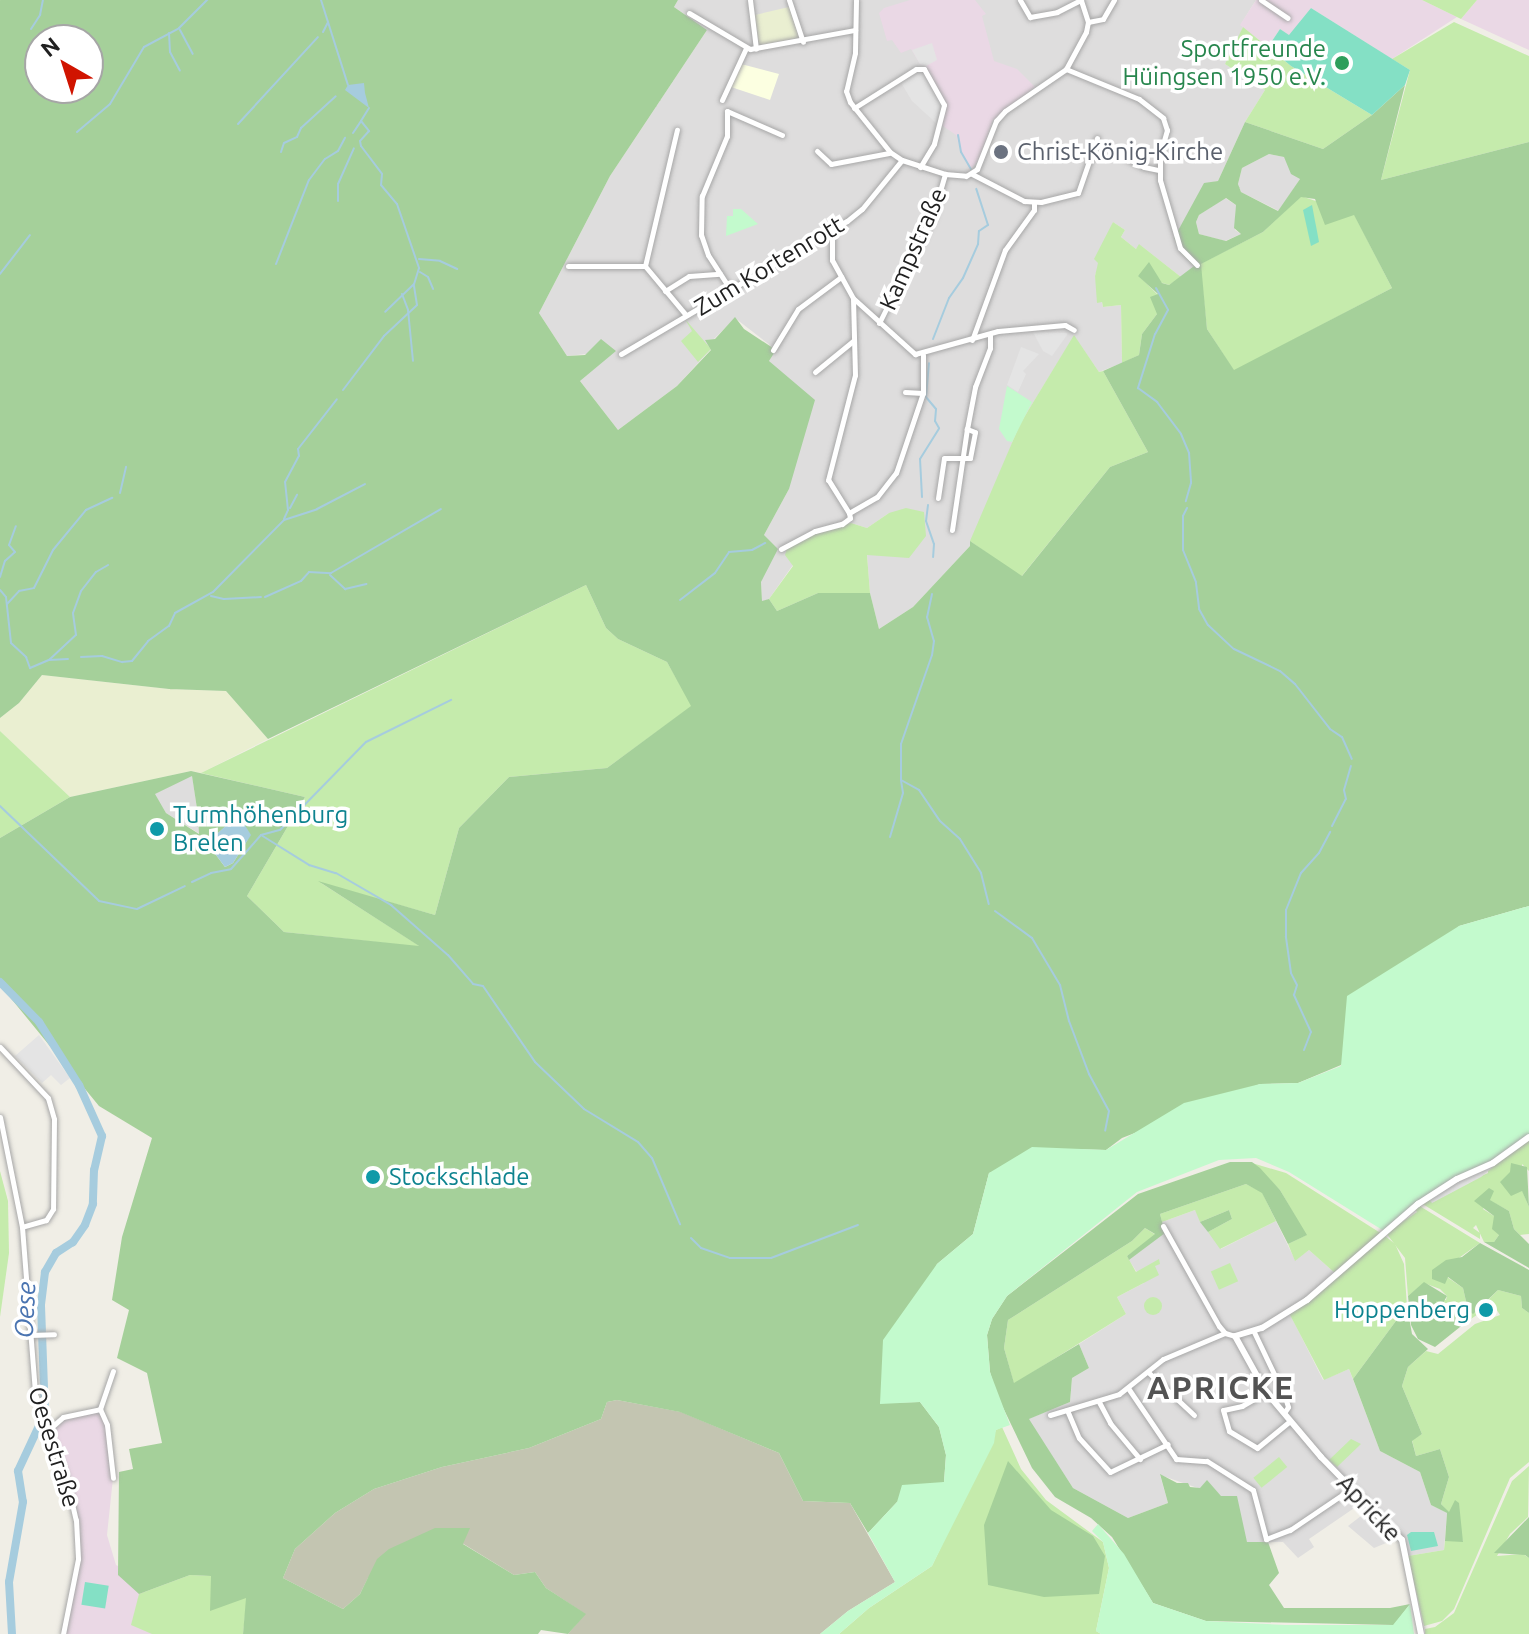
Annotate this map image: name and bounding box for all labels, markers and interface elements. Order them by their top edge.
north arrow [24,24,104,104]
text: N [36,32,64,61]
place label: Sportfreunde Hüingsen 1950 e.V. [1123,35,1326,91]
marker: Sportfreunde Hüingsen 1950 e.V. [1333,54,1351,72]
place label: Christ-König-Kirche [1017,138,1223,166]
marker: Christ-König-Kirche [992,143,1010,161]
street label: Kampstraße [873,183,953,315]
street label: Zum Kortenrott [689,210,849,322]
place label: Turmhöhenburg Brelen [173,801,348,857]
marker: Turmhöhenburg Brelen [148,820,166,838]
place label: Stockschlade [389,1163,530,1191]
marker: Stockschlade [364,1168,382,1186]
water label: Oese [8,1281,42,1339]
place label: Hoppenberg [1334,1296,1470,1324]
marker: Hoppenberg [1477,1301,1495,1319]
district label: APRICKE [1147,1368,1295,1406]
street label: Oesestraße [22,1383,86,1511]
street label: Apricke [1331,1469,1407,1547]

